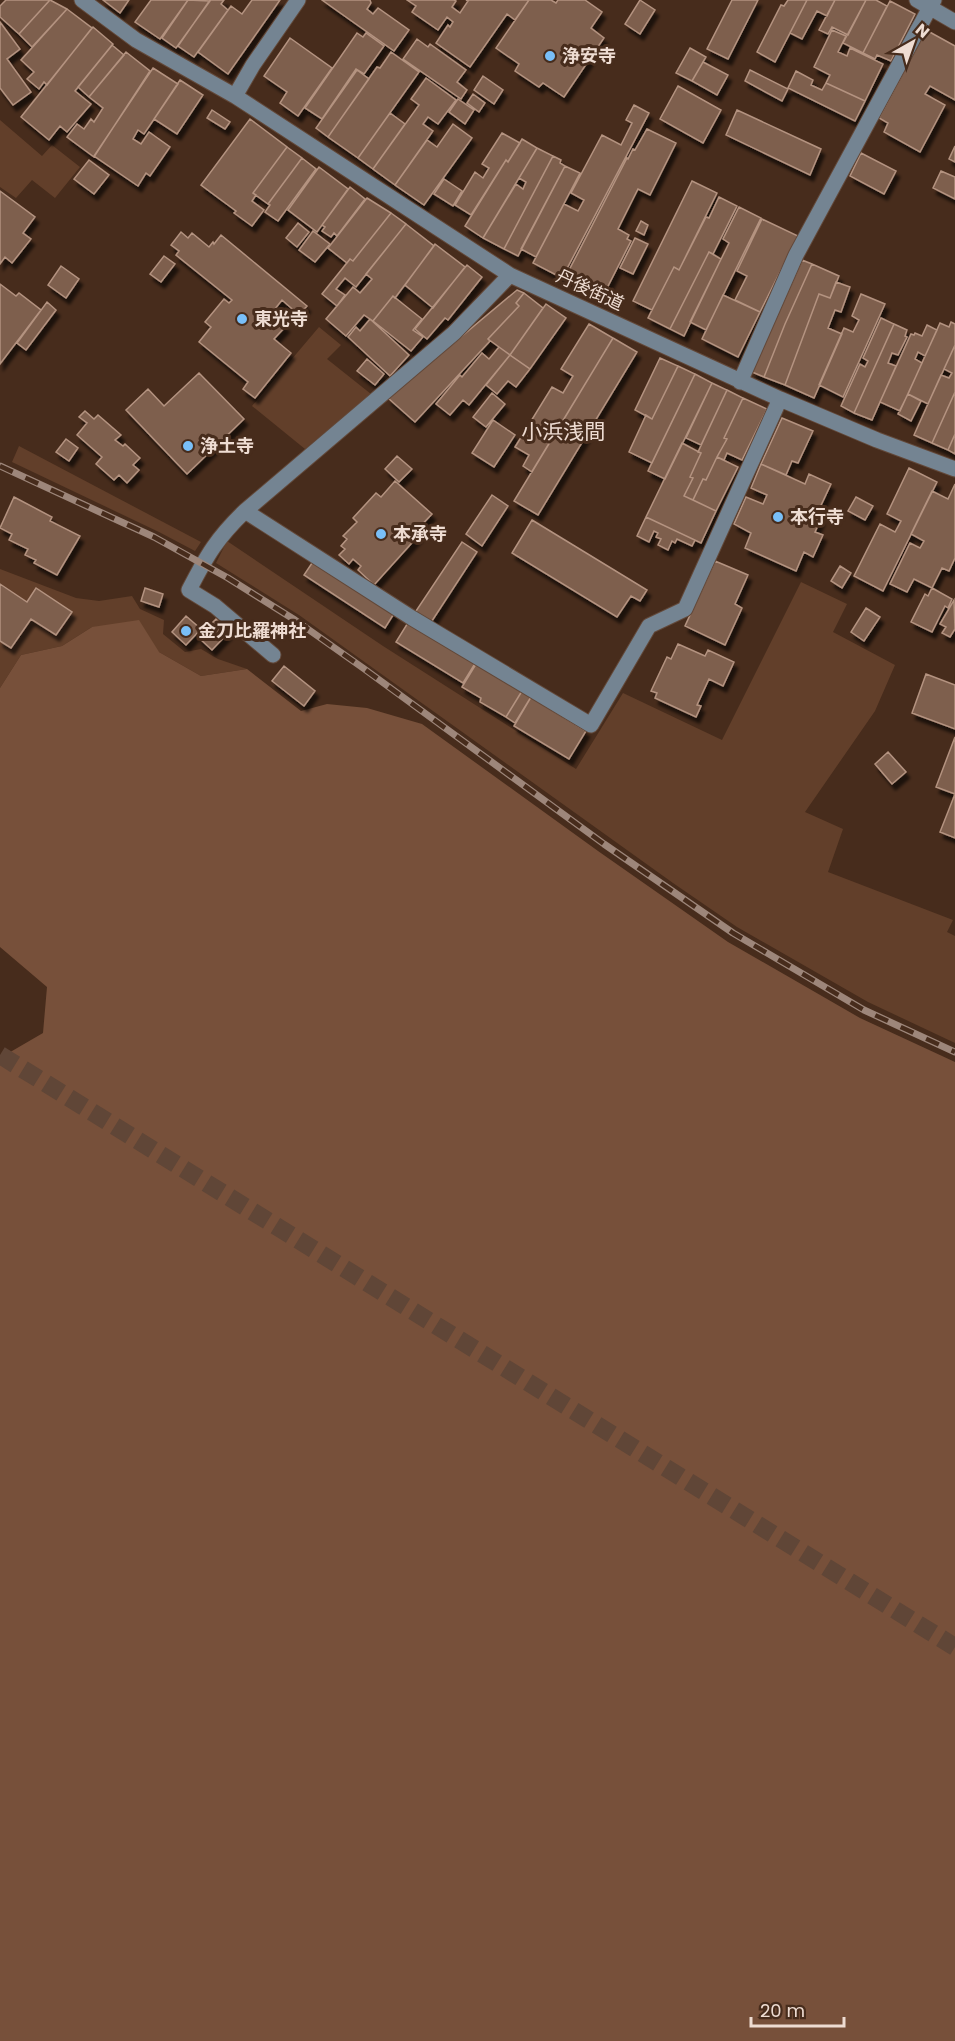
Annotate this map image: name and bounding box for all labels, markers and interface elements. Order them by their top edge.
north arrow [883,12,943,72]
text: N [910,18,934,44]
place label: 浄安寺 [562,43,616,68]
marker: 浄安寺 [543,49,557,63]
street label: 丹後街道 [552,263,628,316]
place label: 東光寺 [254,306,308,331]
marker: 東光寺 [235,312,249,326]
district label: 小浜浅間 [521,417,605,446]
place label: 浄土寺 [200,433,254,458]
marker: 浄土寺 [181,439,195,453]
place label: 本行寺 [790,504,844,529]
marker: 本行寺 [771,510,785,524]
place label: 本承寺 [393,521,447,546]
marker: 本承寺 [374,527,388,541]
place label: 金刀比羅神社 [198,618,306,643]
marker: 金刀比羅神社 [179,624,193,638]
scale bar [751,1990,844,2028]
text: 20 m [760,1998,805,2023]

